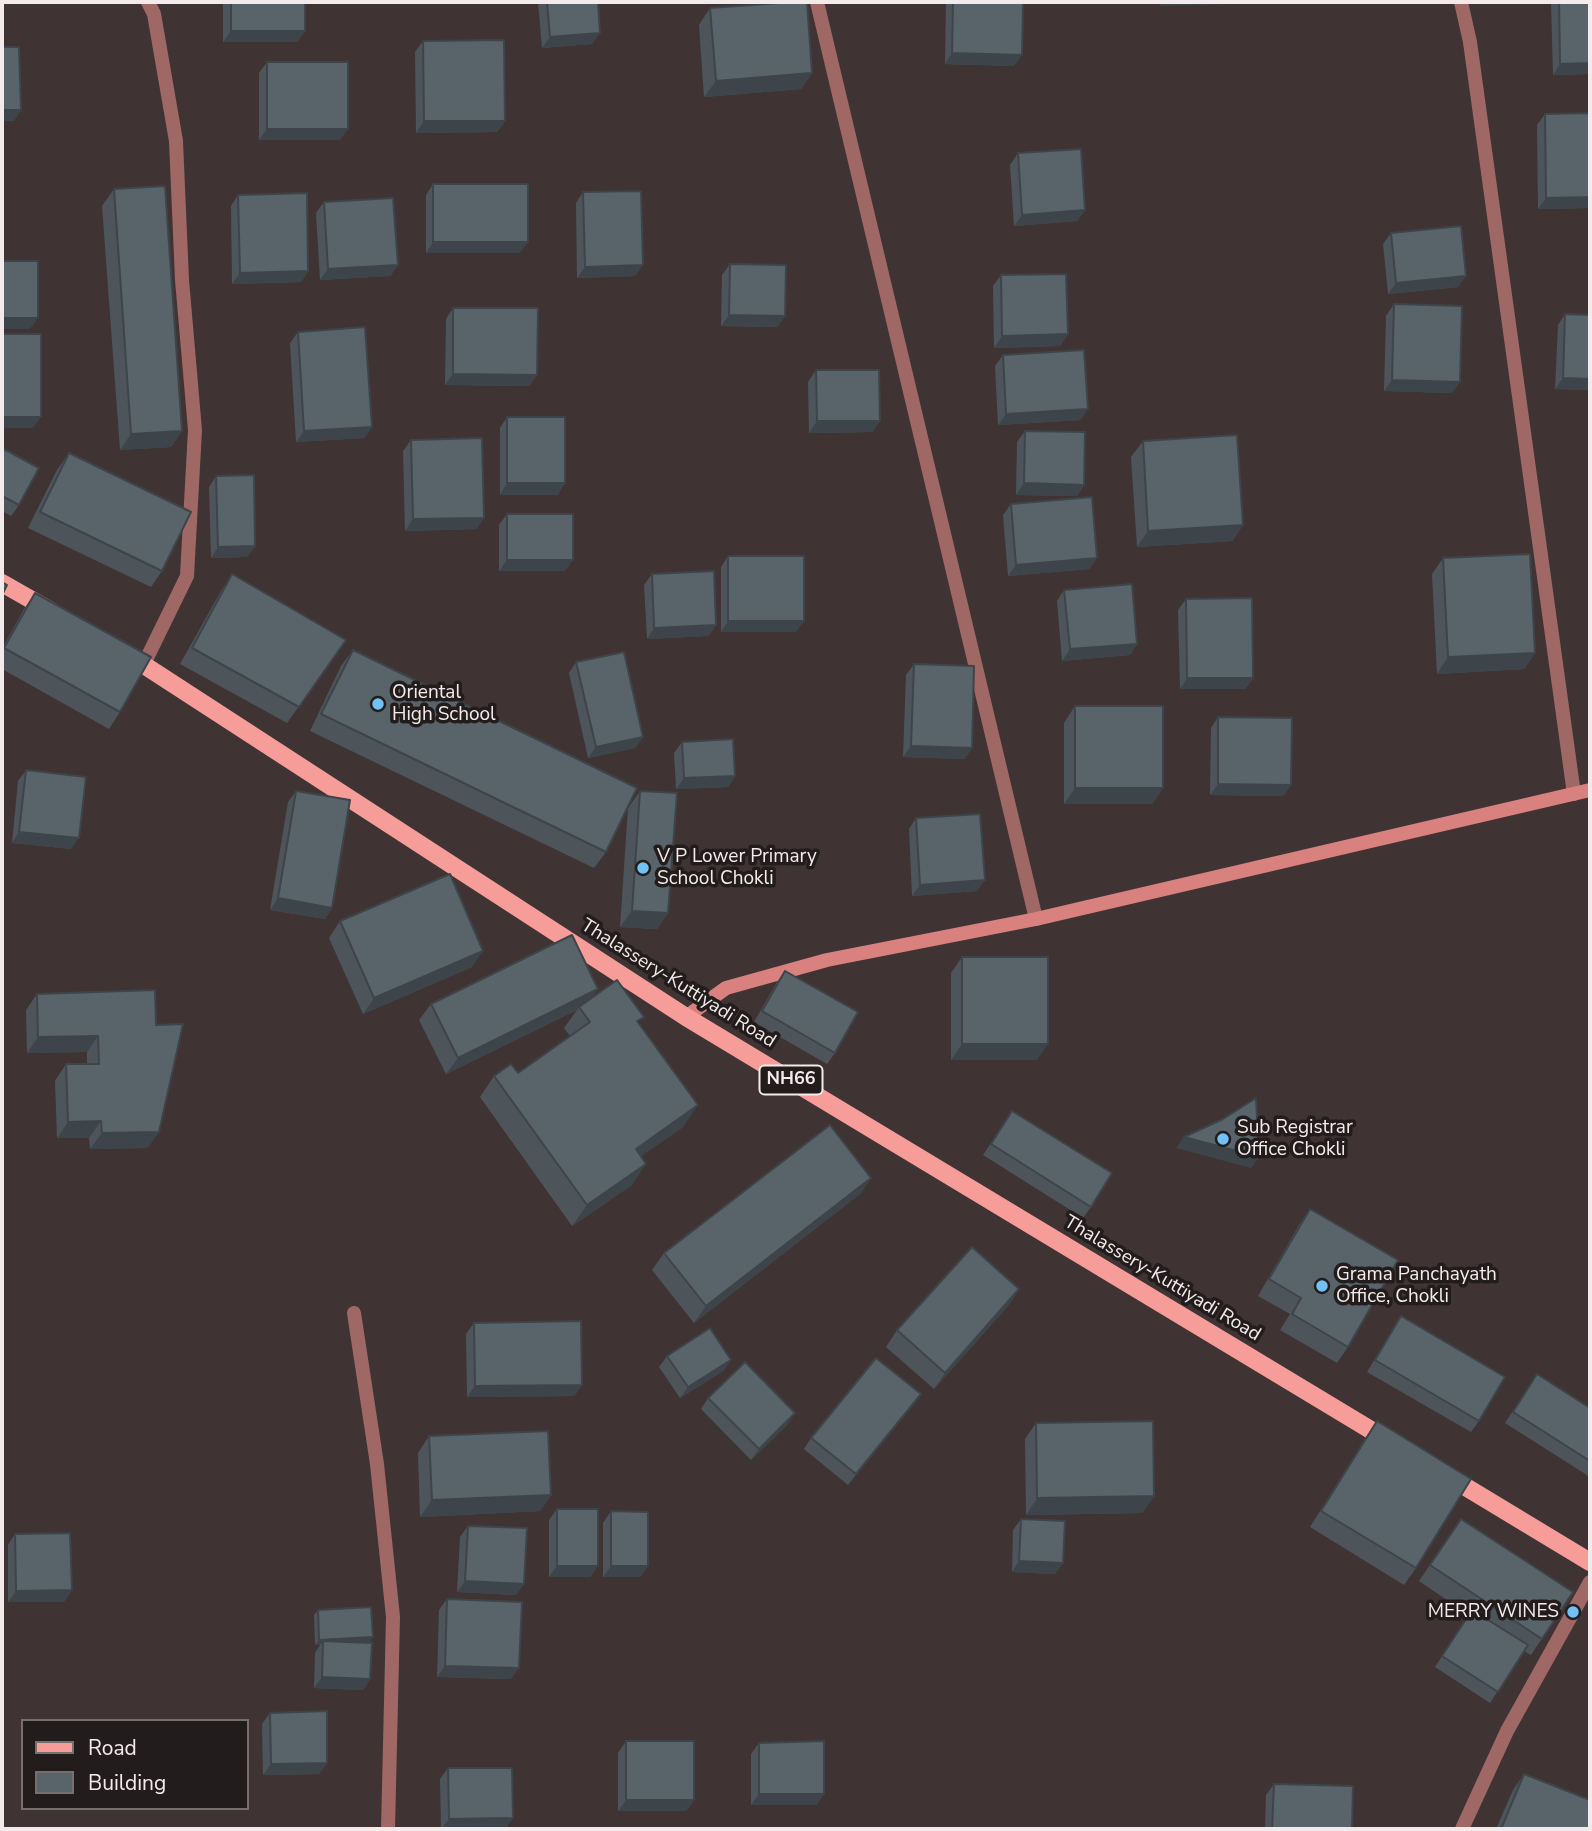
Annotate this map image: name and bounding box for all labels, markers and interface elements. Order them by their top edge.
place label: Oriental High School [392,682,496,726]
marker: Oriental High School [370,696,386,712]
place label: V P Lower Primary School Chokli [657,846,817,890]
marker: V P Lower Primary School Chokli [635,860,651,876]
street label: Thalassery-Kuttiyadi Road [576,915,780,1053]
road number: NH66 [760,1065,822,1094]
place label: Sub Registrar Office Chokli [1237,1117,1353,1161]
marker: Sub Registrar Office Chokli [1215,1131,1231,1147]
street label: Thalassery-Kuttiyadi Road [1060,1211,1264,1347]
place label: Grama Panchayath Office, Chokli [1336,1264,1497,1308]
marker: Grama Panchayath Office, Chokli [1314,1278,1330,1294]
place label: MERRY WINES [1428,1601,1559,1623]
marker: MERRY WINES [1565,1604,1581,1620]
legend [21,1719,248,1810]
text: Road [88,1734,137,1762]
text: Building [88,1769,166,1797]

